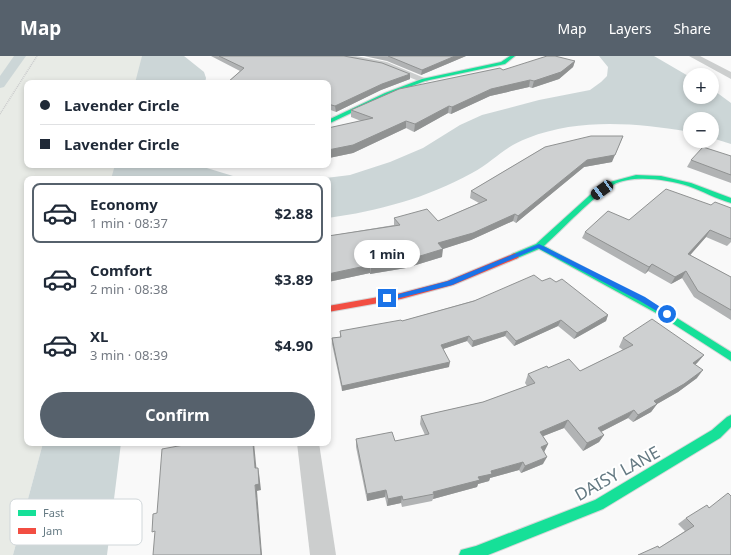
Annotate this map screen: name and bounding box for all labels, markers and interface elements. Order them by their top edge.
text: Map [20,15,61,41]
text: Map [558,19,587,38]
text: Layers [609,19,651,38]
text: Share [673,19,711,38]
map controls [683,68,719,148]
button: + [683,68,719,104]
text: Lavender Circle [64,95,179,115]
button: − [683,112,719,148]
text: Lavender Circle [64,134,179,154]
car [589,178,615,202]
text: Economy [90,194,158,214]
icon: car [42,195,78,231]
text: $2.88 [274,203,313,223]
text: 1 min · 08:37 [90,214,168,232]
callout: 1 min [354,240,420,268]
text: 1 min [369,245,405,263]
text: Comfort [90,260,152,280]
icon: car [42,261,78,297]
text: $3.89 [274,269,313,289]
text: 2 min · 08:38 [90,280,168,298]
route end [378,289,396,307]
route start [658,305,676,323]
text: XL [90,326,108,346]
icon: car [42,327,78,363]
text: $4.90 [274,335,313,355]
text: 3 min · 08:39 [90,346,168,364]
button: Confirm [40,392,315,438]
street label: DAISY LANE [570,440,664,506]
legend [10,499,142,545]
text: Fast [43,505,64,520]
text: Jam [42,523,62,538]

